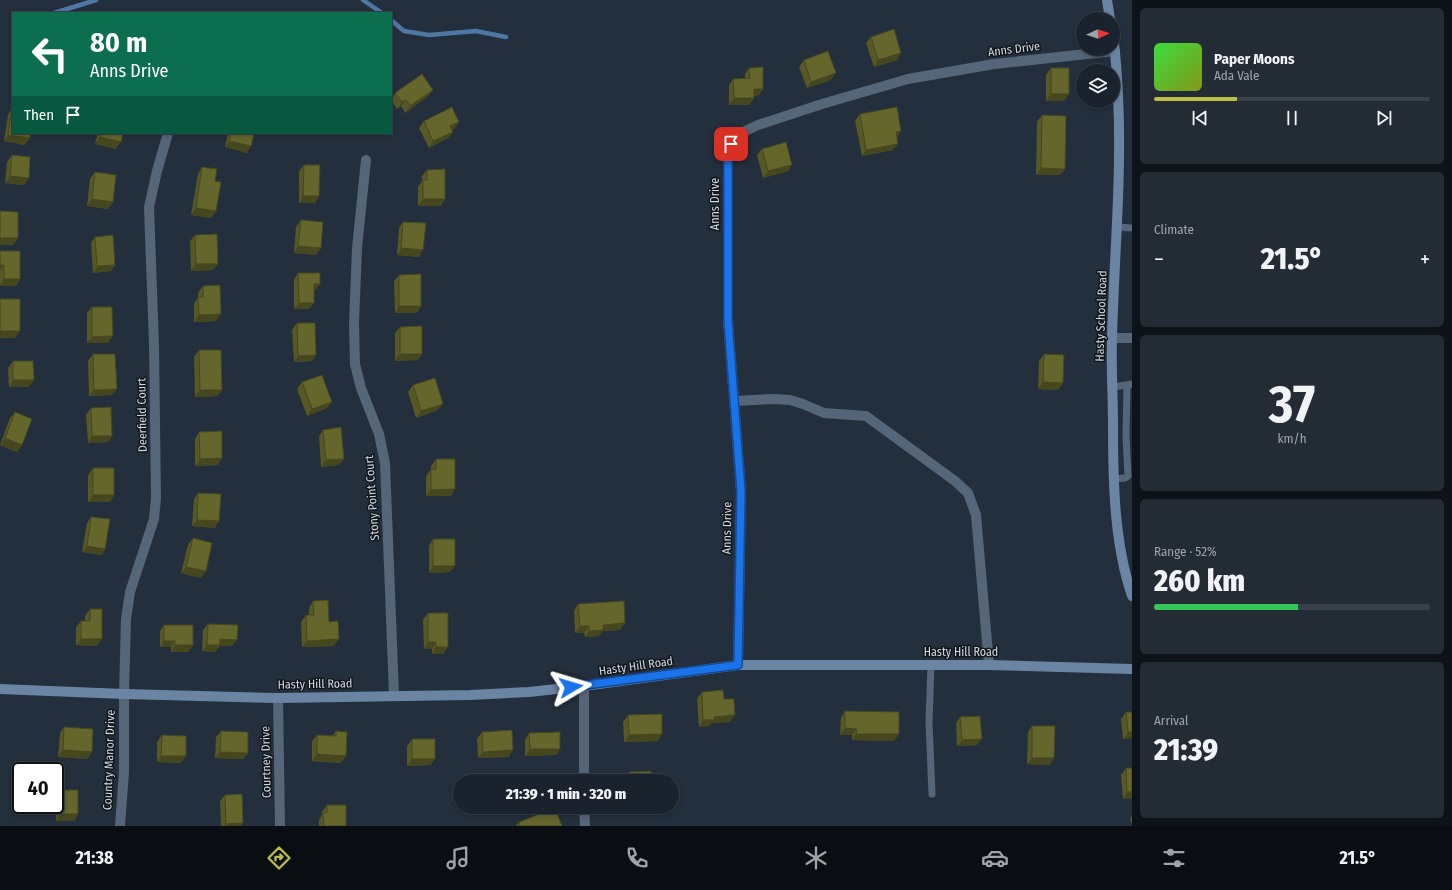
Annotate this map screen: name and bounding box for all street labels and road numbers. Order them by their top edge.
street label: Anns Drive [987,39,1041,59]
street label: Anns Drive [708,178,722,230]
street label: Hasty School Road [1092,270,1110,362]
street label: Deerfield Court [134,378,150,452]
street label: Stony Point Court [362,455,382,541]
street label: Anns Drive [720,502,734,554]
street label: Hasty Hill Road [924,645,998,659]
street label: Hasty Hill Road [598,654,674,678]
street label: Hasty Hill Road [278,676,352,692]
street label: Country Manor Drive [100,709,118,810]
street label: Courtney Drive [258,726,274,798]

